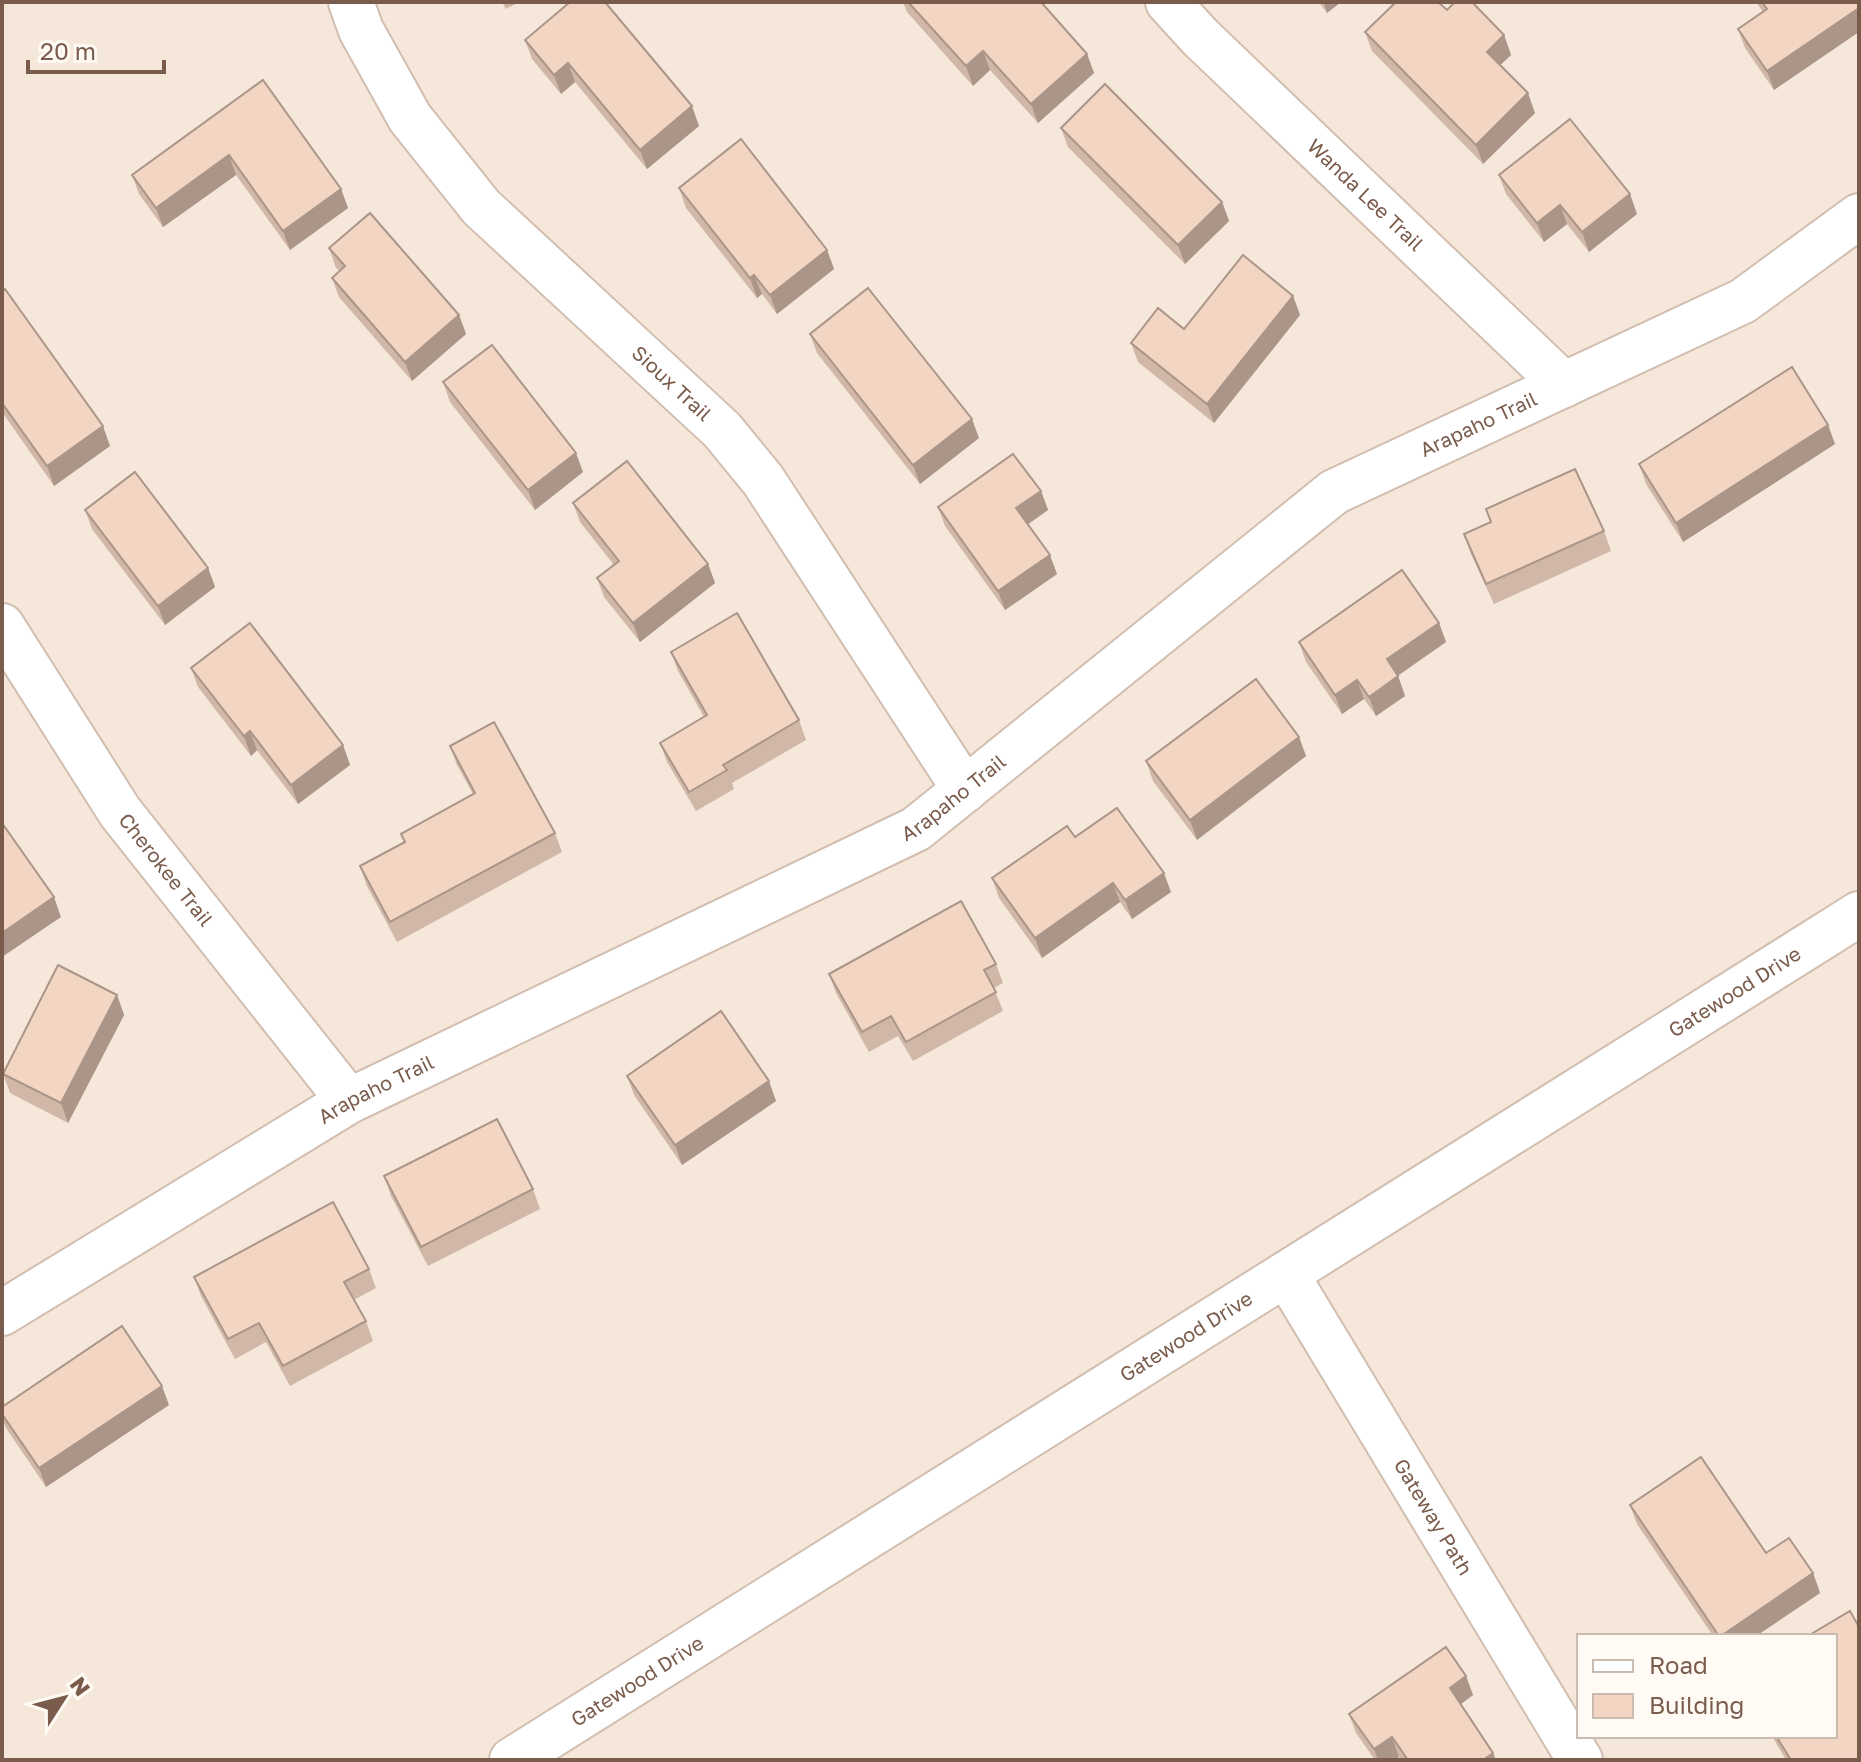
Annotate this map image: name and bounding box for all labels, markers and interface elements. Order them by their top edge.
scale bar [28,24,164,74]
text: 20 m [40,36,96,65]
street label: Wanda Lee Trail [1303,133,1429,255]
street label: Sioux Trail [628,340,717,425]
street label: Arapaho Trail [1416,386,1541,461]
street label: Arapaho Trail [897,749,1010,845]
street label: Cherokee Trail [114,808,219,931]
street label: Gatewood Drive [1664,941,1805,1042]
street label: Arapaho Trail [313,1049,437,1128]
street label: Gatewood Drive [1115,1285,1256,1386]
street label: Gateway Path [1389,1454,1478,1579]
street label: Gatewood Drive [566,1630,707,1731]
legend [1577,1634,1837,1738]
text: Road [1649,1650,1708,1679]
north arrow [24,1658,104,1738]
text: N [65,1671,96,1701]
text: Building [1649,1690,1744,1719]

